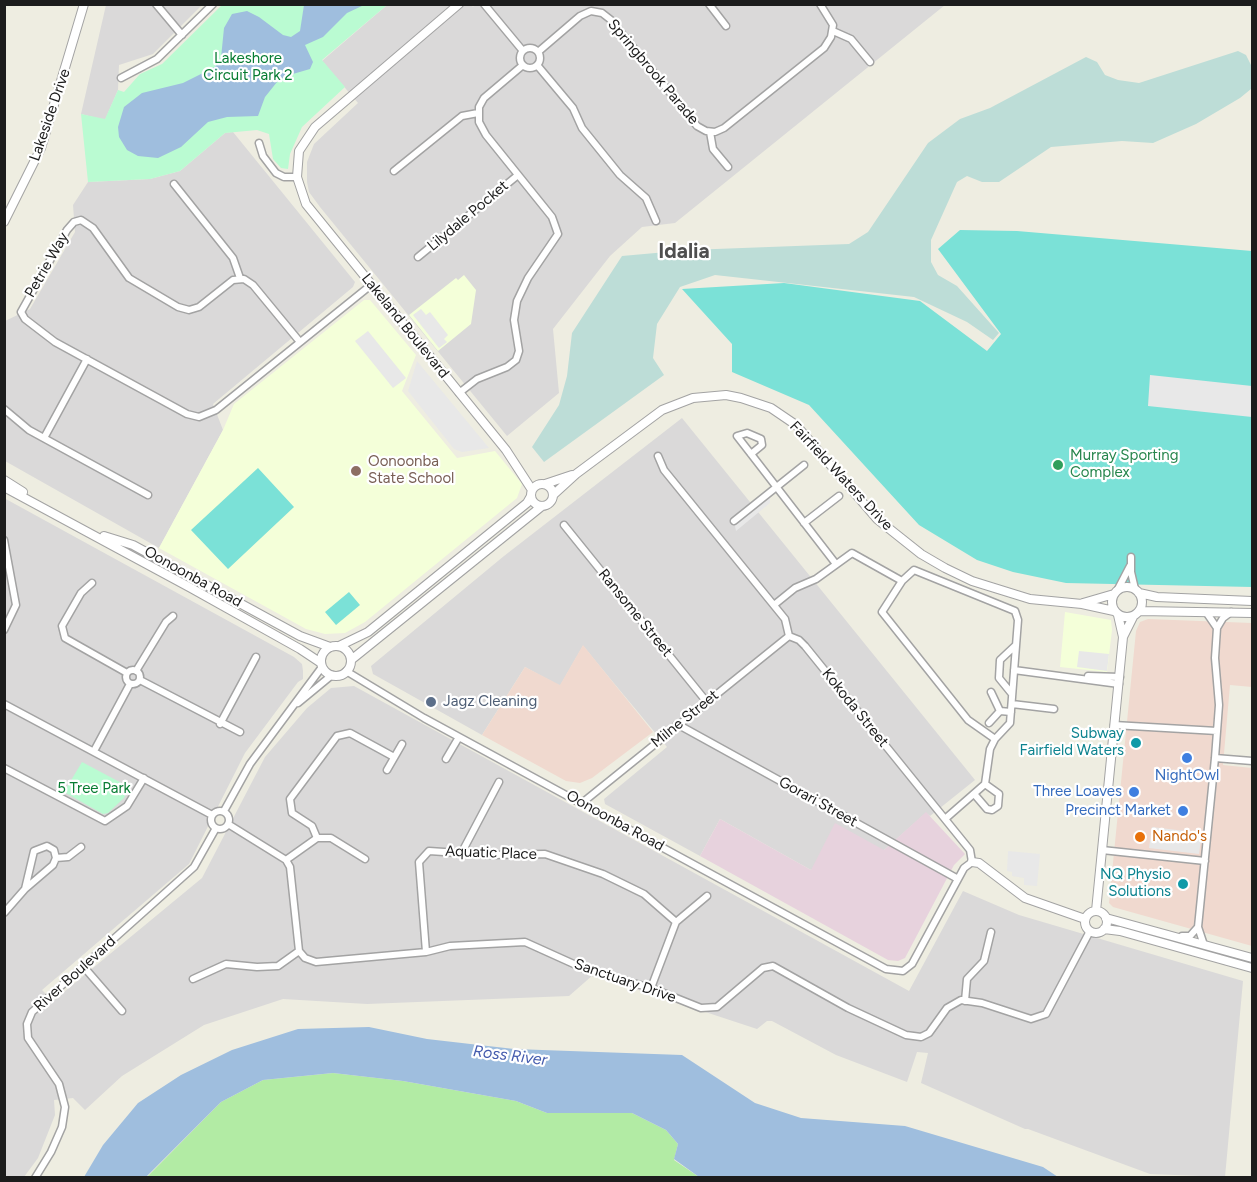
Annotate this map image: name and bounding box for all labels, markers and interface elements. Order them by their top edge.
street label: Springbrook Parade [604,16,702,128]
park label: Lakeshore Circuit Park 2 [203,50,293,85]
street label: Lakeside Drive [26,66,74,164]
street label: Lilydale Pocket [424,177,512,255]
street label: Petrie Way [21,229,73,301]
district label: Idalia [658,239,710,265]
street label: Lakeland Boulevard [357,270,453,382]
street label: Fairfield Waters Drive [786,418,896,534]
place label: Murray Sporting Complex [1070,447,1179,482]
place label: Oonoonba State School [368,453,454,488]
marker: Murray Sporting Complex [1051,458,1065,472]
marker: Oonoonba State School [349,464,363,478]
street label: Oonoonba Road [141,543,245,611]
street label: Ransome Street [594,565,676,661]
street label: Kokoda Street [818,665,892,751]
street label: Milne Street [648,686,722,752]
place label: Jagz Cleaning [443,693,537,711]
marker: Jagz Cleaning [424,695,438,709]
place label: Subway Fairfield Waters [1019,725,1124,760]
marker: Subway Fairfield Waters [1129,736,1143,750]
marker: NightOwl [1180,751,1194,765]
place label: NightOwl [1155,767,1219,785]
street label: Gorari Street [776,773,860,831]
park label: 5 Tree Park [57,780,131,798]
place label: Three Loaves [1033,783,1122,801]
marker: Three Loaves [1127,785,1141,799]
street label: Oonoonba Road [563,787,667,855]
place label: Precinct Market [1065,802,1171,820]
marker: Precinct Market [1176,804,1190,818]
place label: Nando's [1152,828,1207,846]
marker: Nando's [1133,830,1147,844]
street label: Aquatic Place [445,842,537,864]
place label: NQ Physio Solutions [1100,866,1171,901]
marker: NQ Physio Solutions [1176,877,1190,891]
street label: River Boulevard [30,932,120,1016]
street label: Sanctuary Drive [572,955,678,1007]
water label: Ross River [472,1042,548,1070]

